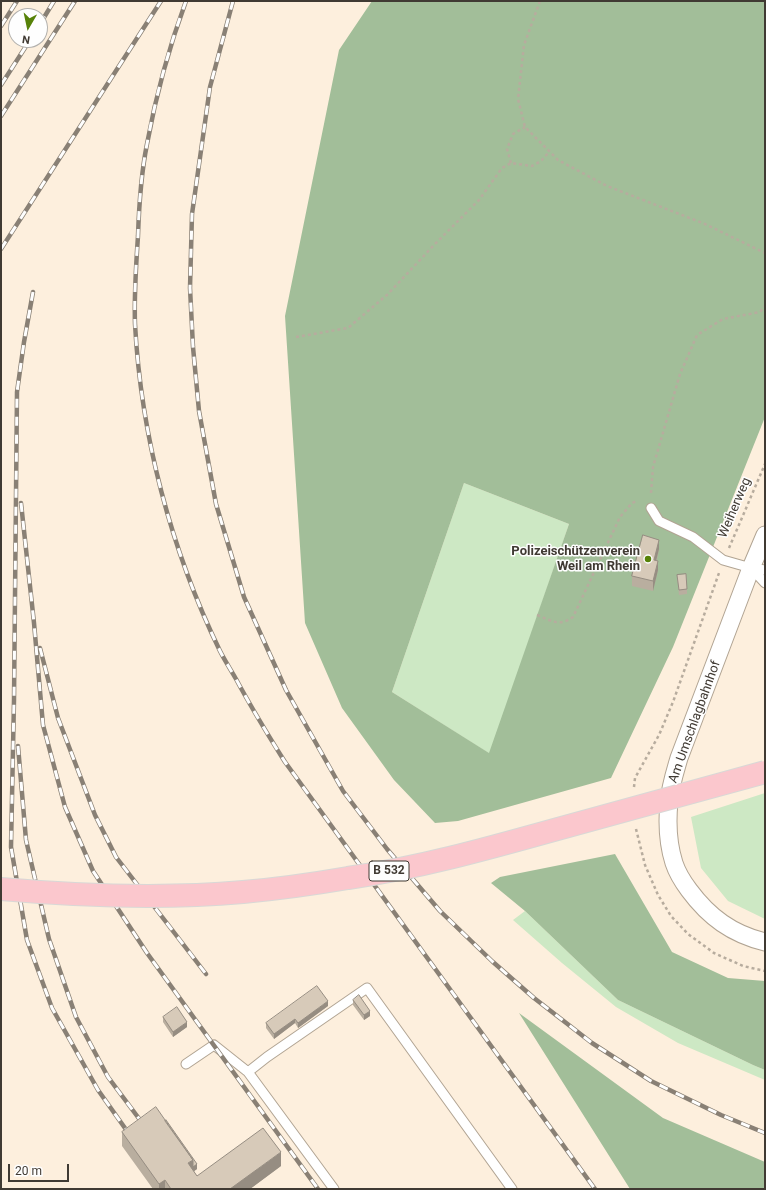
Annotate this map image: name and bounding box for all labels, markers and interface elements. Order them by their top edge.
north arrow [8,8,48,48]
text: N [21,32,31,46]
street label: Weiherweg [715,476,755,540]
place label: Polizeischützenverein Weil am Rhein [511,544,640,575]
marker: Polizeischützenverein Weil am Rhein [643,554,653,564]
street label: Am Umschlagbahnhof [666,659,724,785]
road number: B 532 [369,861,409,881]
scale bar [10,1156,71,1182]
text: 20 m [15,1164,42,1178]

